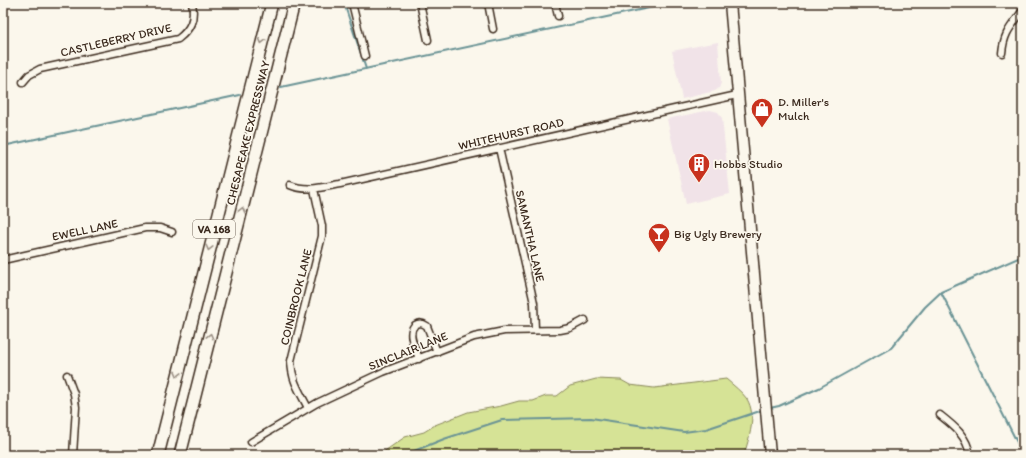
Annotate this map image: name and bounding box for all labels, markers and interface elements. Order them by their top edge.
street label: CASTLEBERRY DRIVE [59,20,173,60]
one-way arrow [258,37,267,44]
street label: CHESAPEAKE EXPRESSWAY [223,59,273,207]
place label: D. Miller's Mulch [778,95,829,123]
shop icon: D. Miller's Mulch [749,96,775,129]
street label: WHITEHURST ROAD [457,115,565,153]
building icon: Hobbs Studio [686,151,712,184]
place label: Hobbs Studio [714,157,783,171]
street label: SAMANTHA LANE [513,189,547,284]
one-way arrow [237,207,246,214]
street label: EWELL LANE [51,216,120,244]
road number: VA 168 [193,220,235,238]
bar icon: Big Ugly Brewery [646,221,672,254]
place label: Big Ugly Brewery [674,227,762,241]
one-way arrow [206,245,214,251]
street label: COINBROOK LANE [277,247,315,347]
street label: SINCLAIR LANE [366,329,450,373]
one-way arrow [205,333,214,340]
one-way arrow [174,371,182,377]

